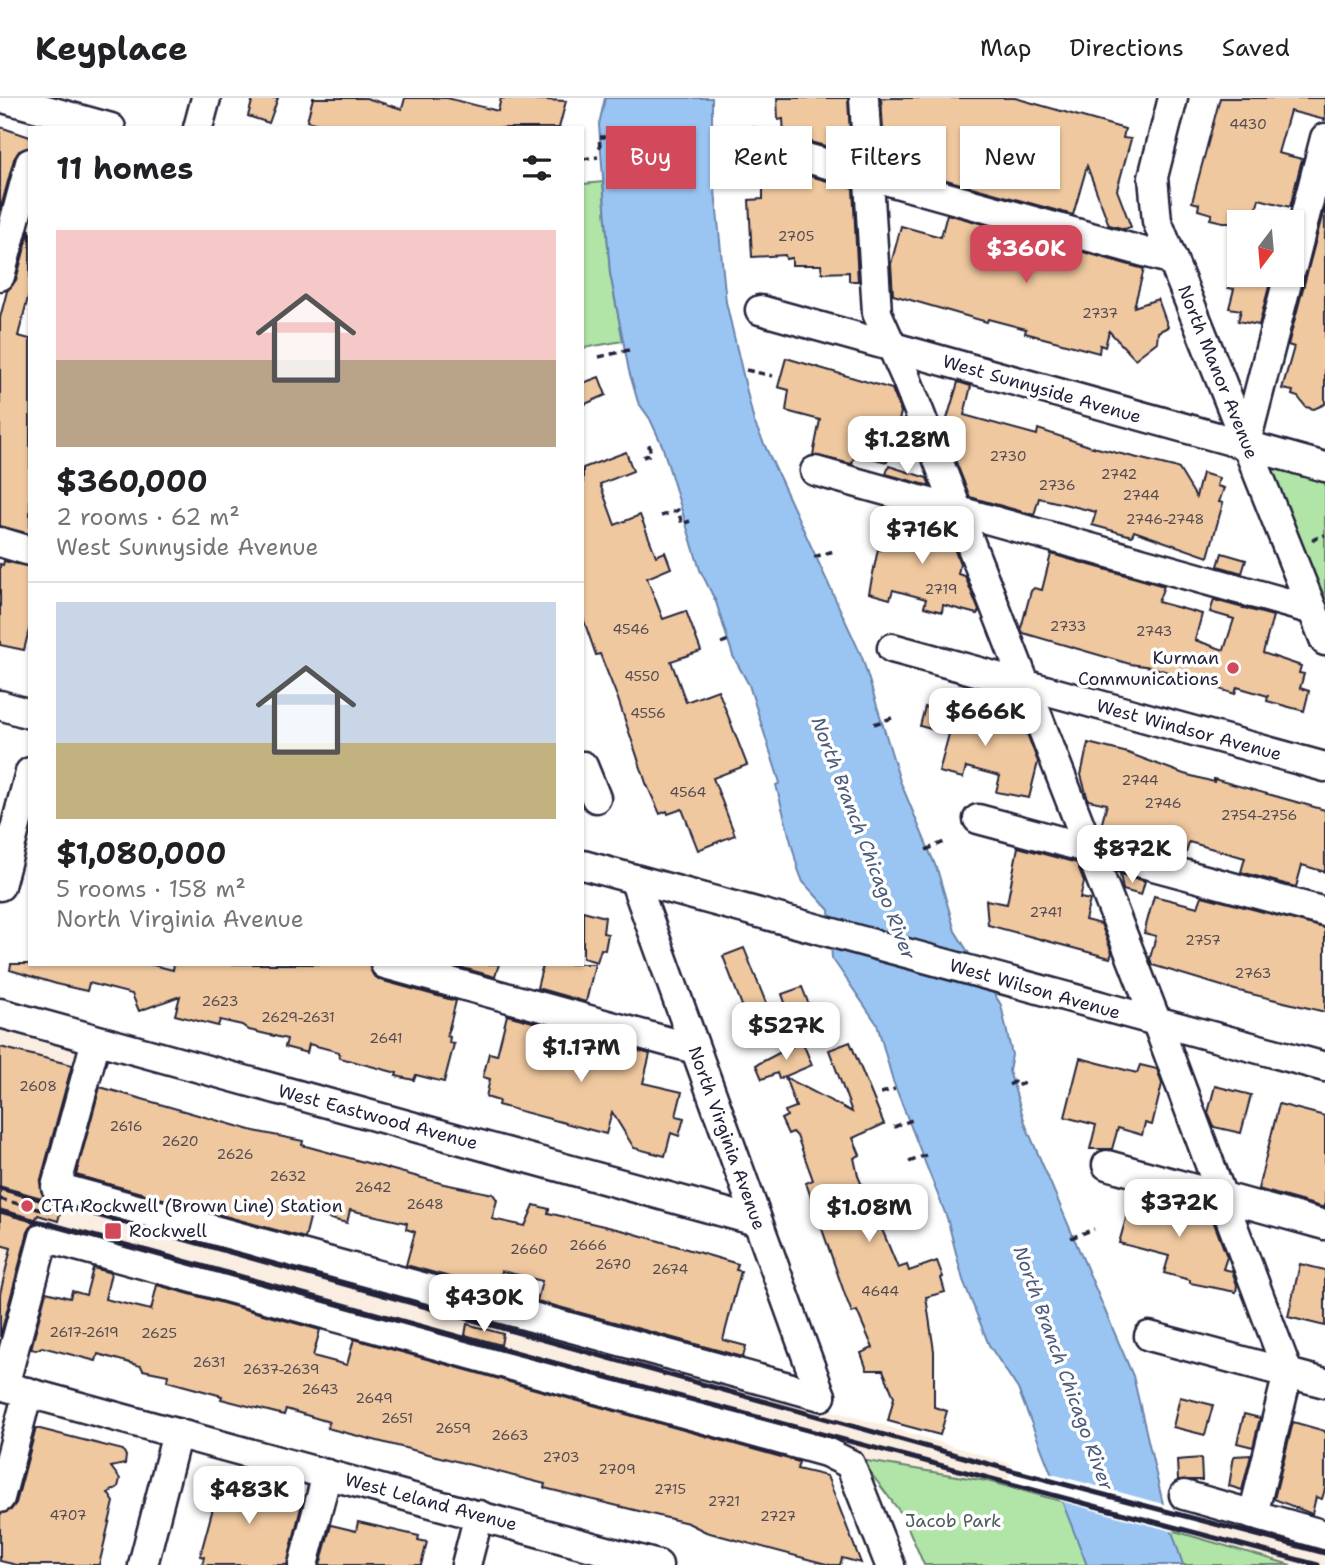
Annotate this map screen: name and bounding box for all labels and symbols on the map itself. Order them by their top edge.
house number: 4430 [1229,115,1267,133]
north arrow [1227,210,1304,287]
pin: $360K [977,226,1075,285]
house number: 2705 [778,227,814,245]
street label: North Manor Avenue [1172,282,1264,462]
house number: 2737 [1082,304,1118,322]
street label: West Sunnyside Avenue [940,349,1144,429]
pin: $1.28M [850,416,964,476]
house number: 2730 [990,447,1026,465]
house number: 2742 [1101,465,1137,483]
house number: 2736 [1039,476,1075,494]
house number: 2744 [1122,486,1160,504]
pin: $716K [873,506,971,566]
house number: 2746-2748 [1126,510,1204,528]
house number: 2719 [925,580,958,598]
house number: 2733 [1050,617,1086,635]
house number: 4546 [613,620,649,638]
house number: 2743 [1136,622,1172,640]
place label: Kurman Communications [1078,646,1219,691]
marker: Kurman Communications [1225,660,1241,676]
house number: 4550 [624,667,660,685]
pin: $666K [936,688,1034,748]
street label: West Windsor Avenue [1094,694,1284,766]
house number: 4556 [630,704,666,722]
water label: North Branch Chicago River [806,713,922,964]
house number: 2744 [1121,771,1159,789]
house number: 4564 [670,783,707,801]
house number: 2746 [1144,794,1182,812]
house number: 2754-2756 [1221,806,1297,824]
pin: $872K [1083,826,1181,885]
house number: 2741 [1030,903,1062,921]
house number: 2757 [1185,931,1221,949]
street label: West Wilson Avenue [947,953,1123,1025]
house number: 2763 [1235,964,1271,982]
house number: 2623 [202,992,238,1010]
pin: $527K [737,1002,835,1062]
house number: 2629-2631 [261,1008,335,1026]
pin: $1.17M [524,1024,638,1084]
house number: 2641 [369,1029,403,1047]
street label: North Virginia Avenue [683,1043,771,1233]
house number: 2608 [19,1077,57,1095]
street label: West Eastwood Avenue [275,1079,481,1155]
house number: 2616 [109,1117,143,1135]
house number: 2620 [161,1132,199,1150]
house number: 2626 [216,1145,254,1163]
house number: 2632 [270,1167,306,1185]
house number: 2642 [354,1178,392,1196]
pin: $372K [1130,1180,1228,1239]
pin: $1.08M [812,1184,926,1244]
place label: CTA Rockwell (Brown Line) Station [41,1194,343,1218]
house number: 2648 [406,1195,444,1213]
marker: CTA Rockwell (Brown Line) Station [19,1198,35,1214]
place label: Rockwell [129,1219,208,1243]
marker: Rockwell [103,1221,123,1241]
house number: 2666 [569,1236,607,1254]
house number: 2660 [510,1240,548,1258]
water label: North Branch Chicago River [1008,1243,1120,1495]
house number: 2670 [595,1255,631,1273]
house number: 2674 [652,1260,688,1278]
pin: $430K [435,1274,533,1334]
house number: 4644 [861,1282,899,1300]
house number: 2617-2619 [49,1323,119,1341]
house number: 2625 [141,1324,177,1342]
house number: 2631 [193,1353,226,1371]
house number: 2637-2639 [242,1360,320,1378]
house number: 2643 [301,1380,339,1398]
house number: 2649 [355,1389,393,1407]
house number: 2651 [381,1409,413,1427]
house number: 2659 [435,1419,471,1437]
house number: 2663 [491,1426,529,1444]
house number: 2703 [542,1448,580,1466]
house number: 2709 [598,1460,636,1478]
pin: $483K [200,1466,298,1526]
street label: West Leland Avenue [342,1467,520,1537]
house number: 2715 [654,1480,686,1498]
house number: 2721 [708,1492,740,1510]
house number: 4707 [49,1506,87,1524]
house number: 2727 [760,1507,796,1525]
park label: Jacob Park [905,1509,1001,1533]

